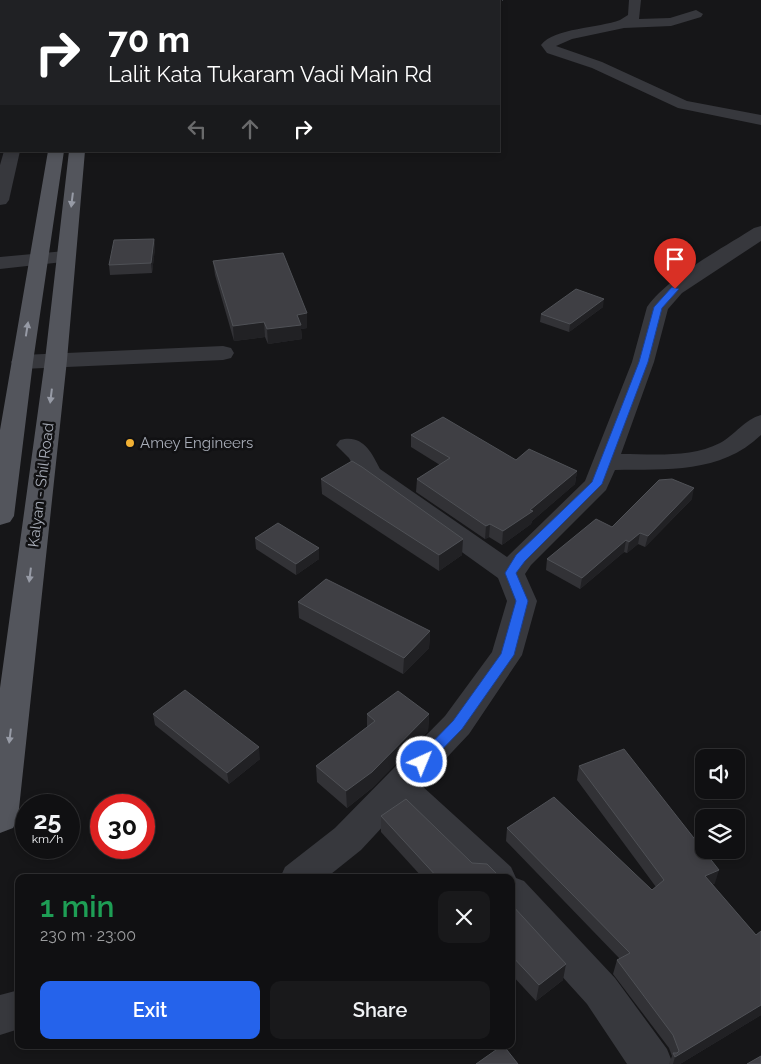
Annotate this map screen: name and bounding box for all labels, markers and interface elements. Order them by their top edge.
text: 70 m [108,19,190,60]
icon: right [25,20,90,85]
text: Lalit Kata Tukaram Vadi Main Rd [108,61,432,87]
icon: left [183,115,211,143]
icon: ahead [236,115,264,143]
icon: right [289,115,317,143]
one-way arrow [68,192,76,208]
pin [654,238,696,289]
icon: arrive [661,245,689,273]
one-way arrow [24,321,32,337]
one-way arrow [47,388,55,404]
street label: Kalyan - Shil Road [24,422,58,548]
place label: Amey Engineers [140,434,253,452]
marker: Amey Engineers [124,437,136,449]
one-way arrow [26,567,34,583]
one-way arrow [6,728,14,744]
position arrow [395,735,447,787]
map controls [695,749,745,859]
button: sound [695,749,745,799]
speed limit sign: 30 [90,794,155,859]
text: 25 [34,805,61,835]
button: layers [695,809,745,859]
text: km/h [32,832,63,846]
text: 1 min [40,889,115,924]
button: close [438,891,490,943]
text: 230 m · 23:00 [40,926,136,945]
button: Exit [40,981,260,1039]
button: Share [270,981,490,1039]

